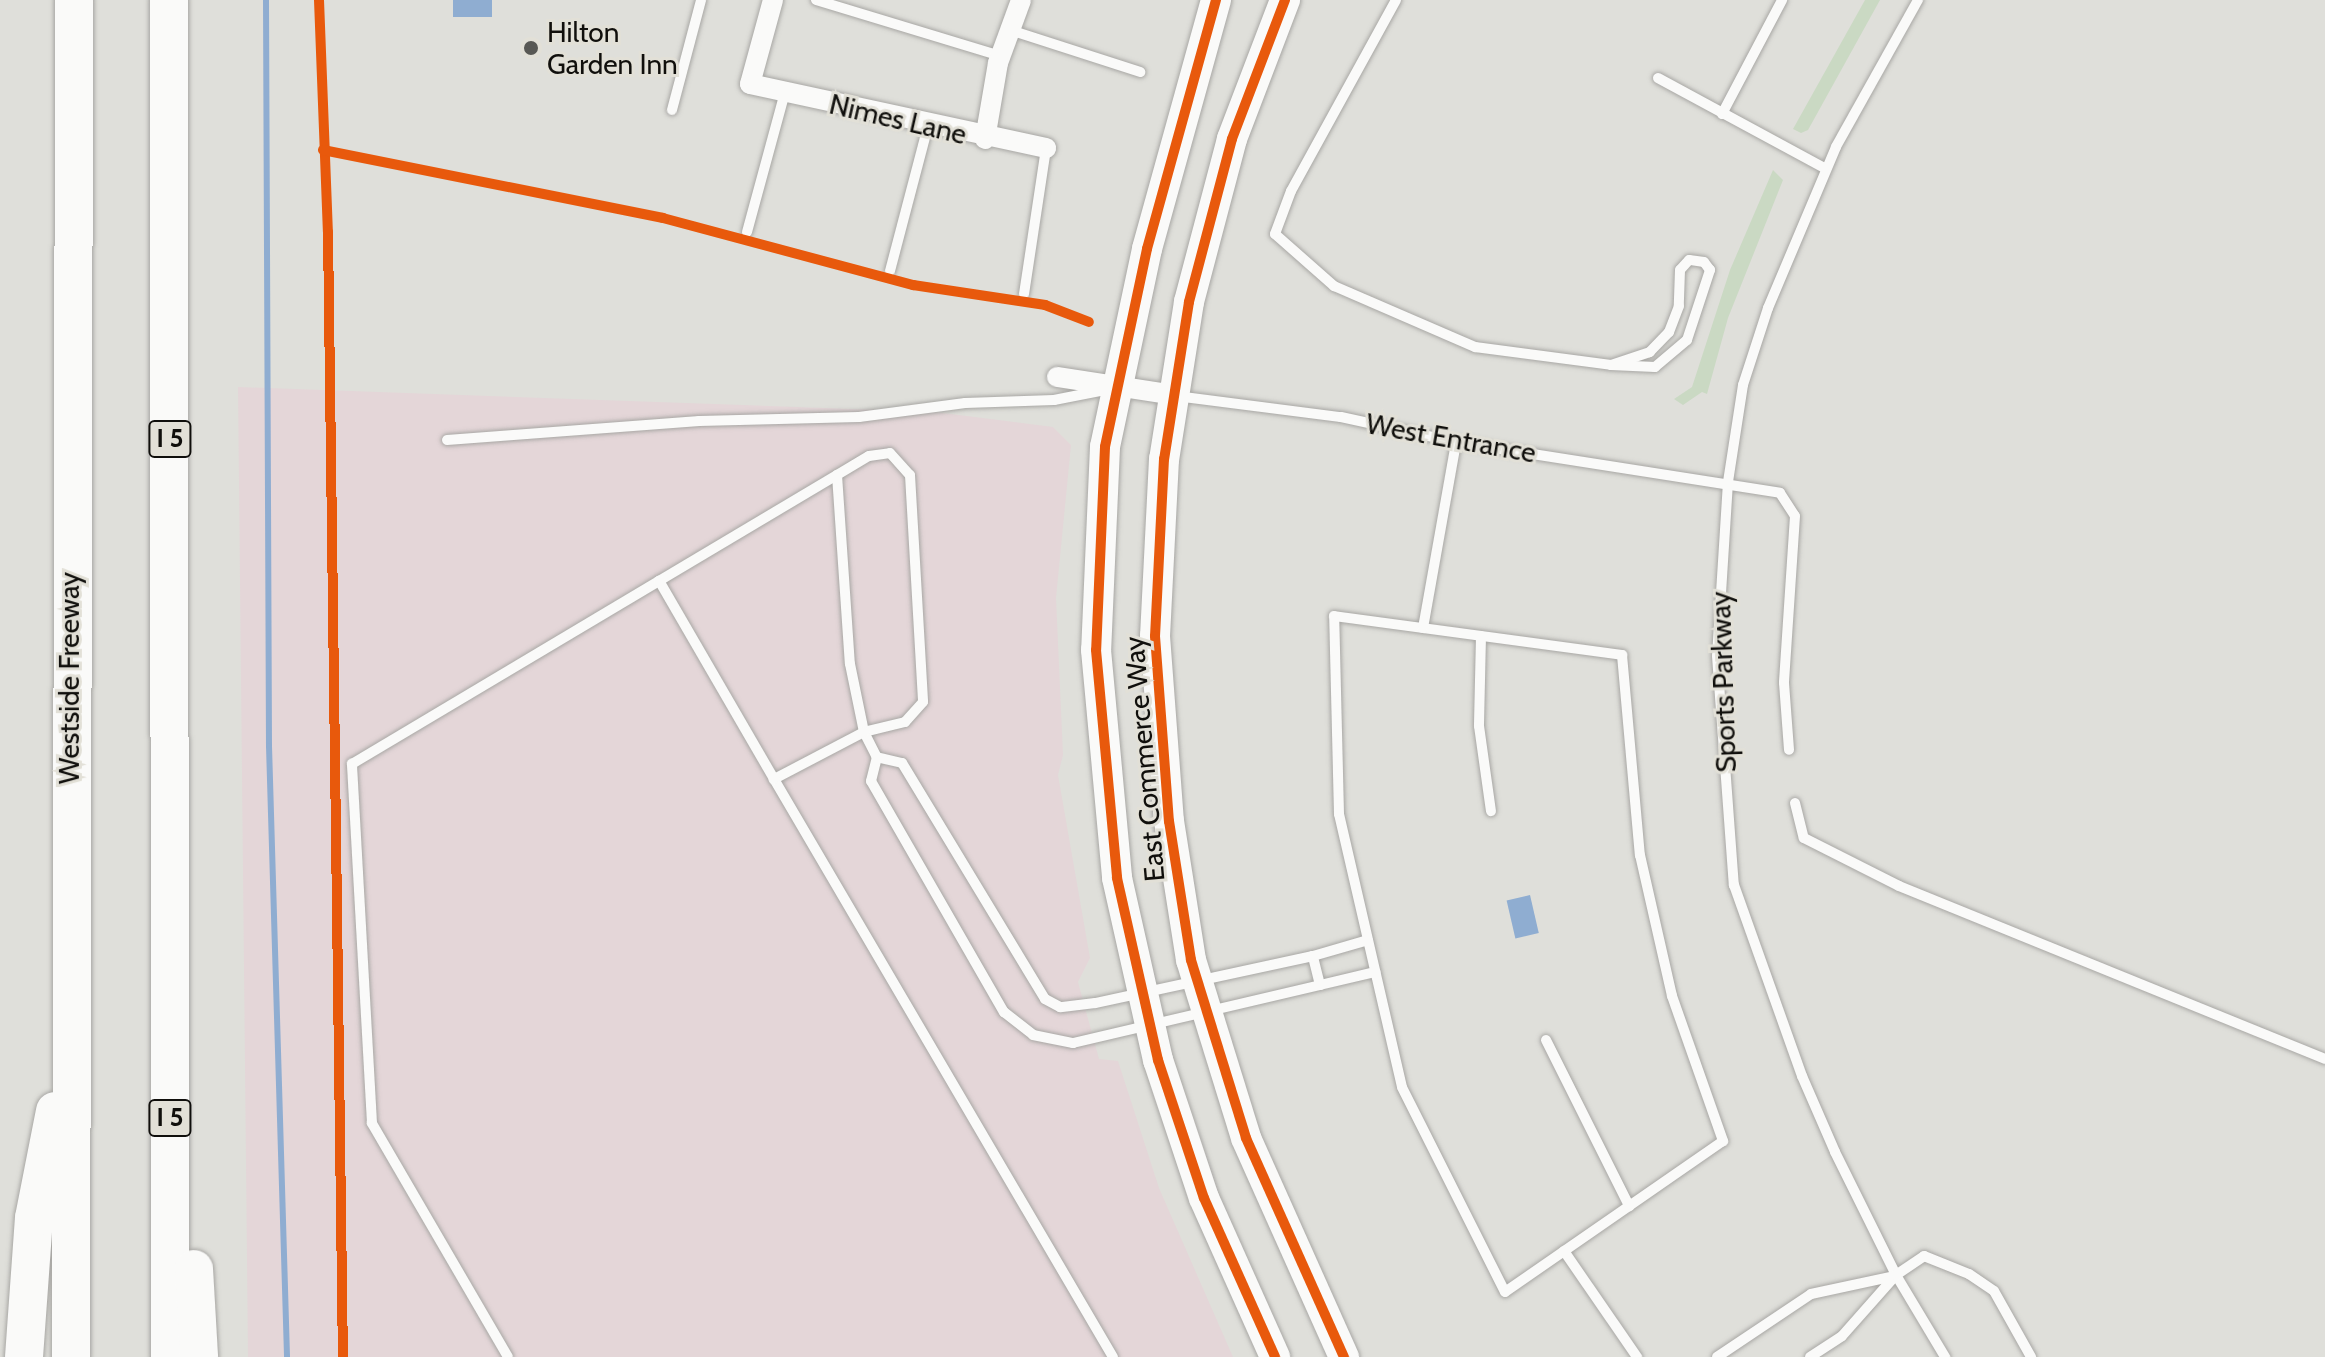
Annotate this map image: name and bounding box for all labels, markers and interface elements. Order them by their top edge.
place label: Hilton Garden Inn [547,15,678,81]
marker: Hilton Garden Inn [522,39,540,57]
street label: Nimes Lane [826,87,970,151]
street label: West Entrance [1363,407,1539,469]
road number: I 5 [148,417,192,461]
street label: Westside Freeway [52,572,86,784]
street label: Sports Parkway [1703,591,1743,773]
street label: East Commerce Way [1117,635,1171,883]
road number: I 5 [148,1096,192,1140]

